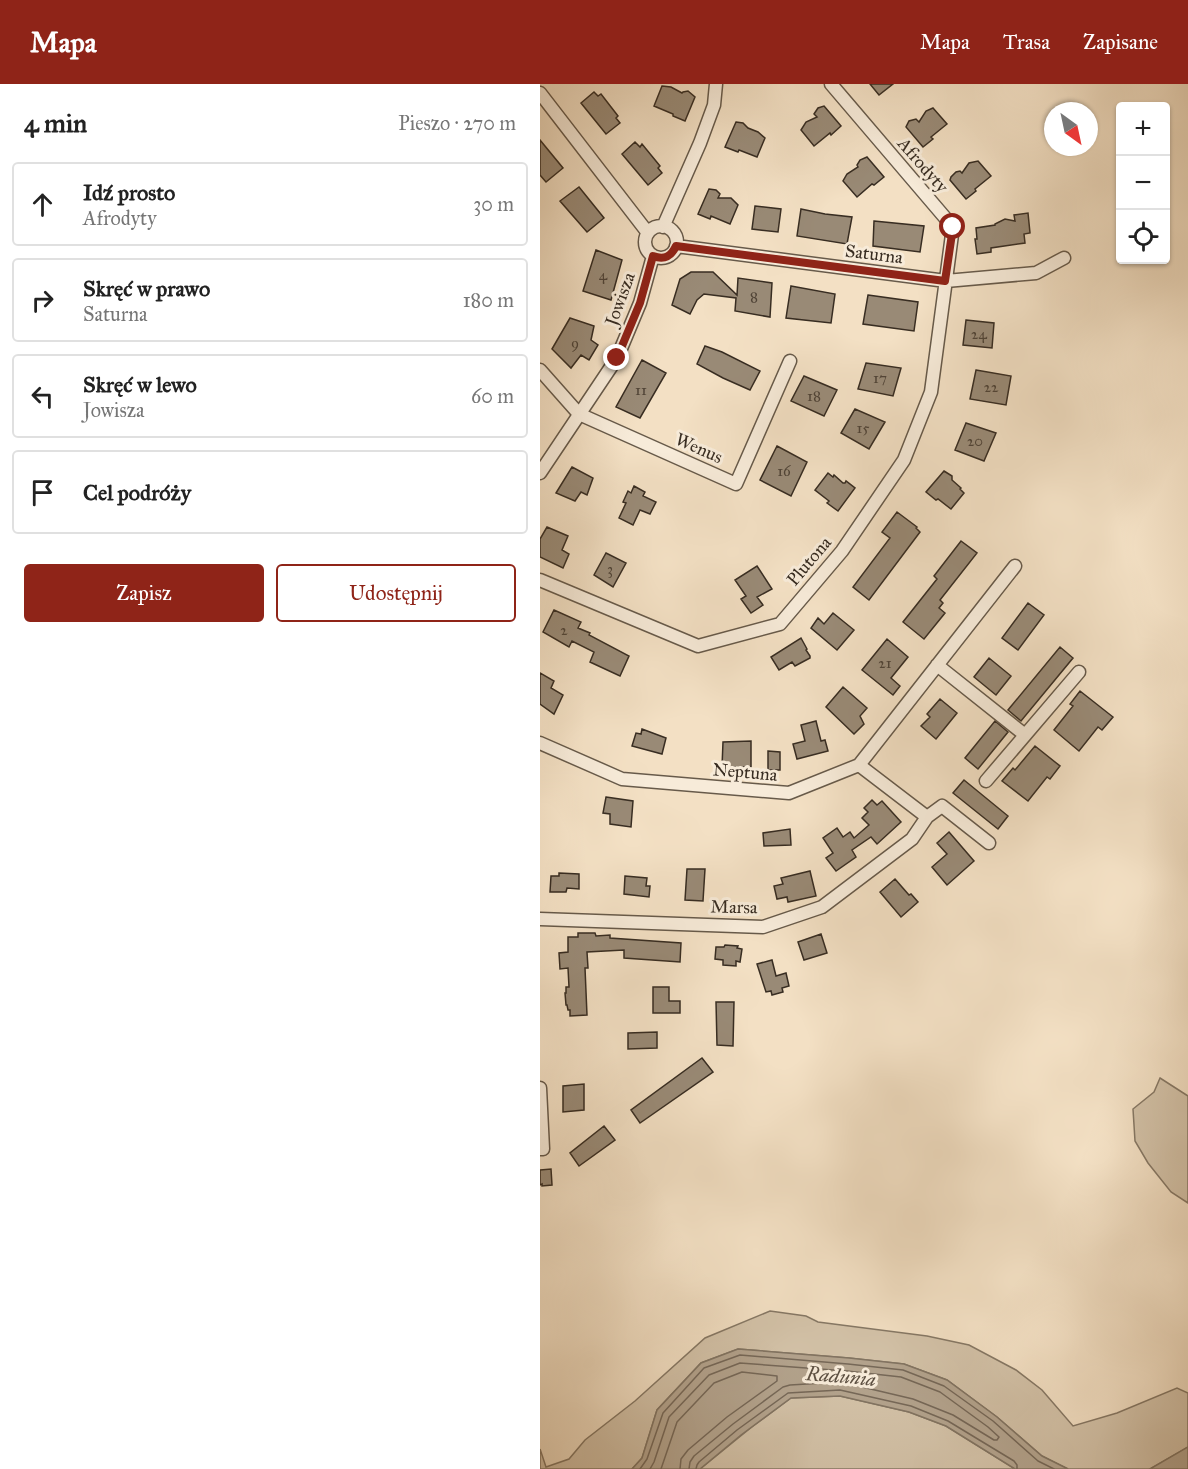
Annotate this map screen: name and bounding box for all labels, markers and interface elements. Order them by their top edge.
text: Mapa [30,25,97,60]
text: Mapa [920,29,970,55]
text: Trasa [1003,29,1050,55]
text: Zapisane [1083,29,1158,55]
north arrow [1044,102,1098,156]
map controls [1116,102,1170,264]
button: + [1116,102,1170,156]
text: 4 min [24,107,87,139]
text: Pieszo · 270 m [398,111,516,135]
street label: Afrodyty [892,132,953,198]
button: − [1116,156,1170,210]
text: Idź prosto [83,179,175,206]
icon: ahead [26,188,59,221]
text: 30 m [473,192,514,216]
text: Afrodyty [83,206,157,230]
button: locate [1116,210,1170,264]
route start [939,213,965,239]
street label: Saturna [844,240,905,269]
house number: 4 [599,266,608,284]
street label: Jowisza [600,269,641,331]
text: Skręć w prawo [83,275,210,302]
icon: right [26,284,59,317]
text: 180 m [463,288,514,312]
house number: 8 [750,288,758,306]
text: Saturna [83,302,147,326]
house number: 24 [971,325,988,343]
house number: 9 [571,334,579,352]
route end [603,344,629,370]
house number: 17 [873,369,887,387]
text: Skręć w lewo [83,371,197,398]
house number: 22 [984,378,999,396]
icon: left [26,380,59,413]
house number: 11 [635,381,647,399]
text: 60 m [471,384,514,408]
house number: 18 [807,387,821,405]
text: Jowisza [83,398,144,422]
house number: 15 [857,419,869,437]
street label: Wenus [672,428,726,468]
house number: 20 [967,432,983,450]
house number: 16 [777,462,792,480]
icon: arrive [26,476,59,509]
text: Cel podróży [83,479,191,506]
street label: Plutona [782,532,836,590]
house number: 3 [607,560,613,578]
button: Zapisz [24,564,264,622]
button: Udostępnij [276,564,516,622]
house number: 2 [560,621,568,639]
house number: 21 [878,654,892,672]
street label: Neptuna [712,758,779,786]
street label: Marsa [710,896,758,918]
water label: Radunia [804,1361,877,1391]

